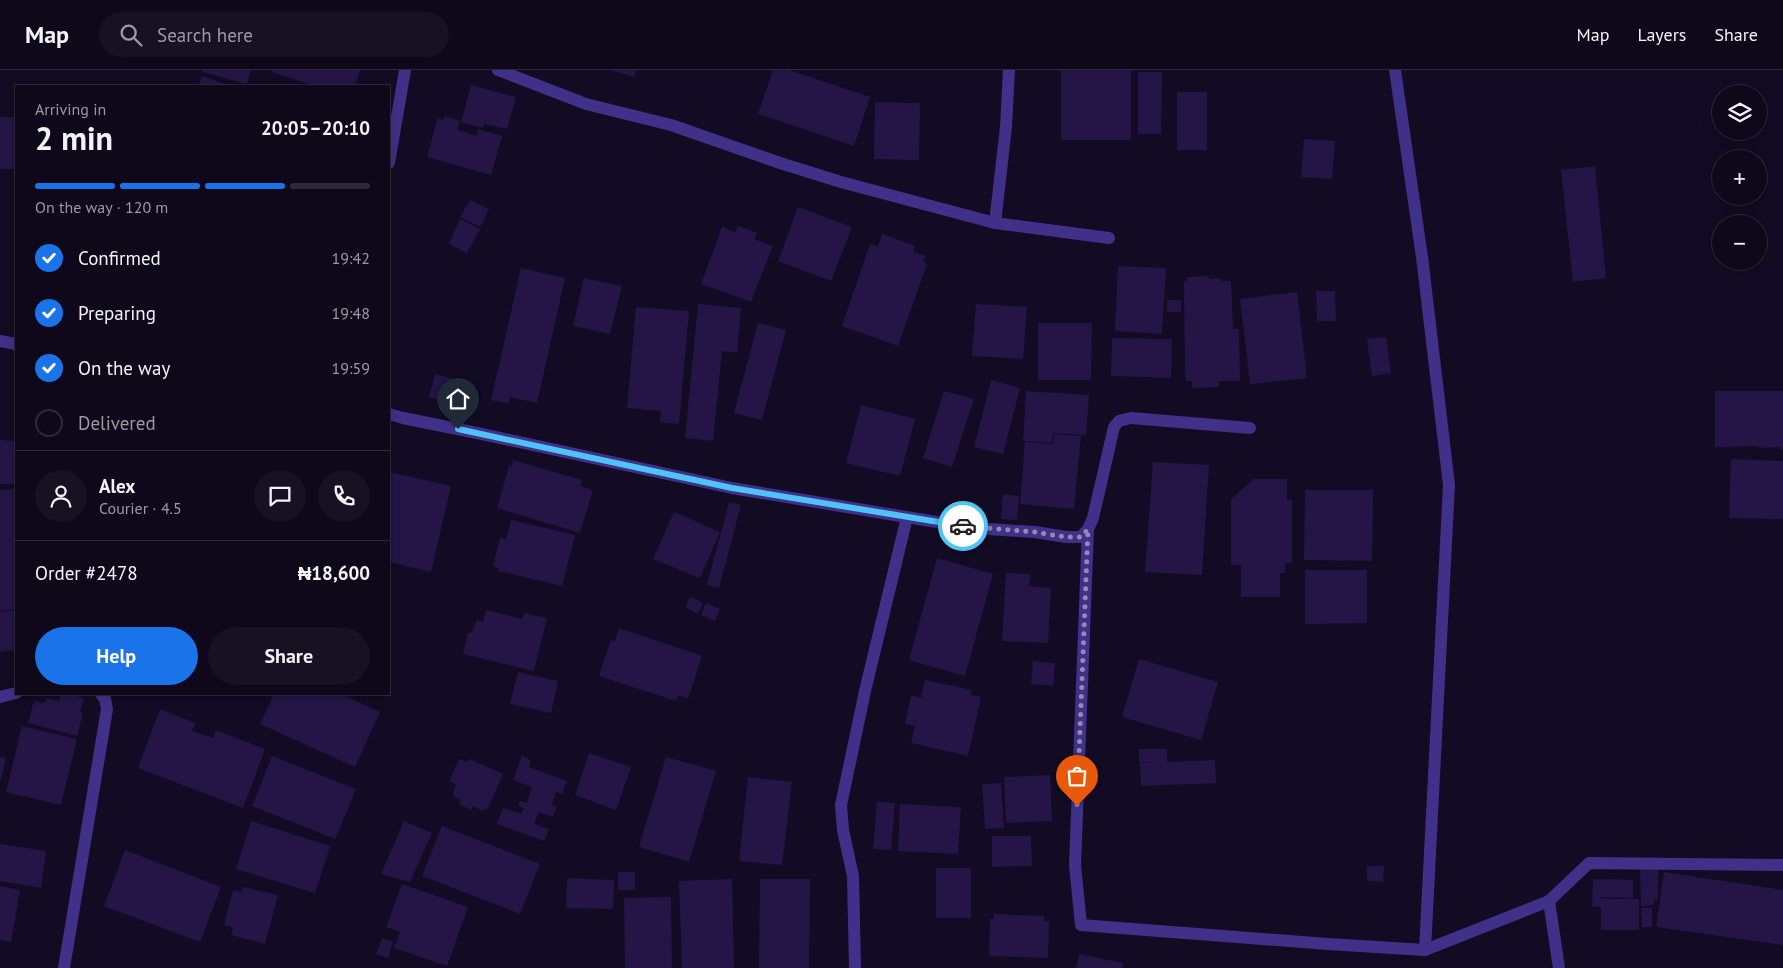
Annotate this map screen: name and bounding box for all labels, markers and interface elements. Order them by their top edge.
search box [99,12,449,57]
text: Map [25,19,69,50]
icon: search [117,21,145,49]
text: Search here [157,23,253,47]
text: Map [1577,23,1609,46]
text: Layers [1637,23,1686,46]
text: Share [1714,23,1758,46]
map controls [1712,85,1767,270]
button: layers [1712,85,1767,140]
text: Arriving in [35,99,106,119]
text: 20:05–20:10 [261,116,370,140]
text: 2 min [35,117,113,159]
button: + [1712,150,1767,205]
text: On the way · 120 m [35,197,168,217]
button: − [1712,215,1767,270]
icon: check [35,244,63,272]
text: Confirmed [78,246,161,270]
text: 19:42 [332,248,370,268]
icon: check [35,299,63,327]
text: Preparing [78,301,156,325]
text: 19:48 [332,303,370,323]
icon: check [35,354,63,382]
text: On the way [78,356,170,380]
text: 19:59 [332,358,370,378]
pin [437,378,479,429]
icon: home [444,385,472,413]
text: Delivered [78,411,156,435]
button: person [35,470,87,522]
button: chat [254,470,306,522]
button: phone [318,470,370,522]
text: Alex [99,474,135,498]
text: Courier · 4.5 [99,498,182,518]
courier [938,501,988,551]
icon: car [949,512,977,540]
text: Order #2478 [35,561,138,585]
text: ₦18,600 [298,561,370,585]
button: Help [35,627,198,685]
button: Share [208,627,370,685]
pin [1056,755,1098,806]
icon: bag [1063,762,1091,790]

